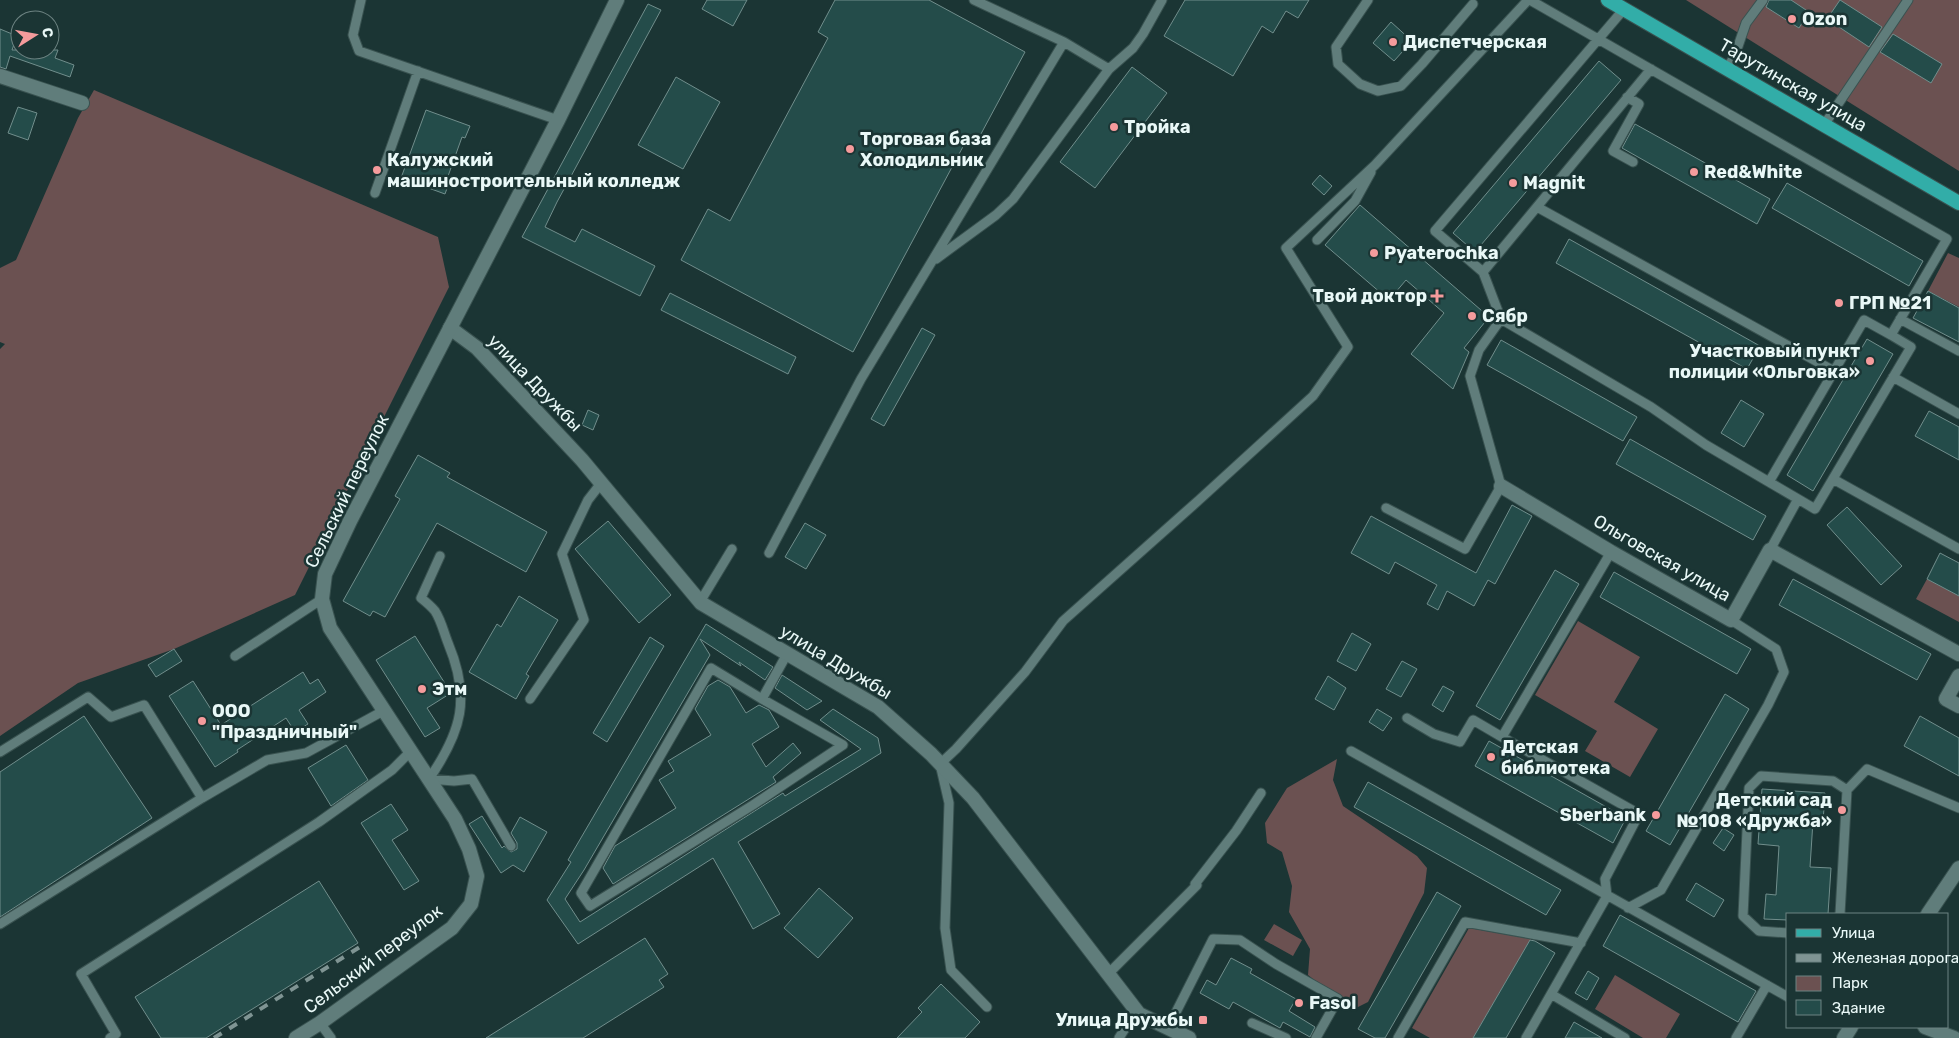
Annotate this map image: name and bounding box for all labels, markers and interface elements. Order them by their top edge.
place label: Ozon [1802,8,1847,30]
north arrow [10,10,60,60]
marker: Ozon [1786,13,1798,25]
text: С [38,26,57,39]
place label: Диспетчерская [1403,31,1547,53]
street label: Тарутинская улица [1715,34,1871,136]
marker: Диспетчерская [1387,36,1399,48]
place label: Тройка [1124,116,1191,138]
marker: Тройка [1108,121,1120,133]
place label: Торговая база Холодильник [860,128,991,171]
marker: Торговая база Холодильник [844,143,856,155]
place label: Калужский машиностроительный колледж [387,149,681,192]
place label: Red&White [1704,161,1803,183]
marker: Калужский машиностроительный колледж [371,164,383,176]
marker: Red&White [1688,166,1700,178]
place label: Magnit [1523,172,1585,194]
marker: Magnit [1507,177,1519,189]
place label: Pyaterochka [1384,242,1499,264]
marker: Pyaterochka [1368,247,1380,259]
place label: Твой доктор [1313,285,1427,307]
marker: Твой доктор [1431,290,1443,302]
place label: ГРП №21 [1849,292,1931,314]
marker: ГРП №21 [1833,297,1845,309]
place label: Сябр [1482,305,1528,327]
marker: Сябр [1466,310,1478,322]
street label: улица Дружбы [483,330,587,436]
place label: Участковый пункт полиции «Ольговка» [1669,340,1860,383]
marker: Участковый пункт полиции «Ольговка» [1864,355,1876,367]
street label: Сельский переулок [300,410,394,571]
street label: Ольговская улица [1589,510,1735,606]
street label: улица Дружбы [776,620,896,704]
place label: Этм [432,678,467,700]
marker: Этм [416,683,428,695]
place label: ООО "Праздничный" [212,700,357,743]
marker: ООО "Праздничный" [196,715,208,727]
place label: Детская библиотека [1501,736,1610,779]
marker: Детская библиотека [1485,751,1497,763]
place label: Детский сад №108 «Дружба» [1677,789,1832,832]
place label: Sberbank [1560,804,1646,826]
marker: Детский сад №108 «Дружба» [1836,804,1848,816]
marker: Sberbank [1650,809,1662,821]
street label: Сельский переулок [299,899,447,1018]
legend [1786,913,1949,1028]
text: Улица [1832,924,1875,942]
text: Железная дорога [1832,949,1959,967]
text: Парк [1832,974,1868,992]
place label: Fasol [1309,992,1356,1014]
marker: Fasol [1293,997,1305,1009]
text: Здание [1832,999,1885,1017]
place label: Улица Дружбы [1056,1009,1193,1031]
marker: Улица Дружбы [1197,1014,1209,1026]

